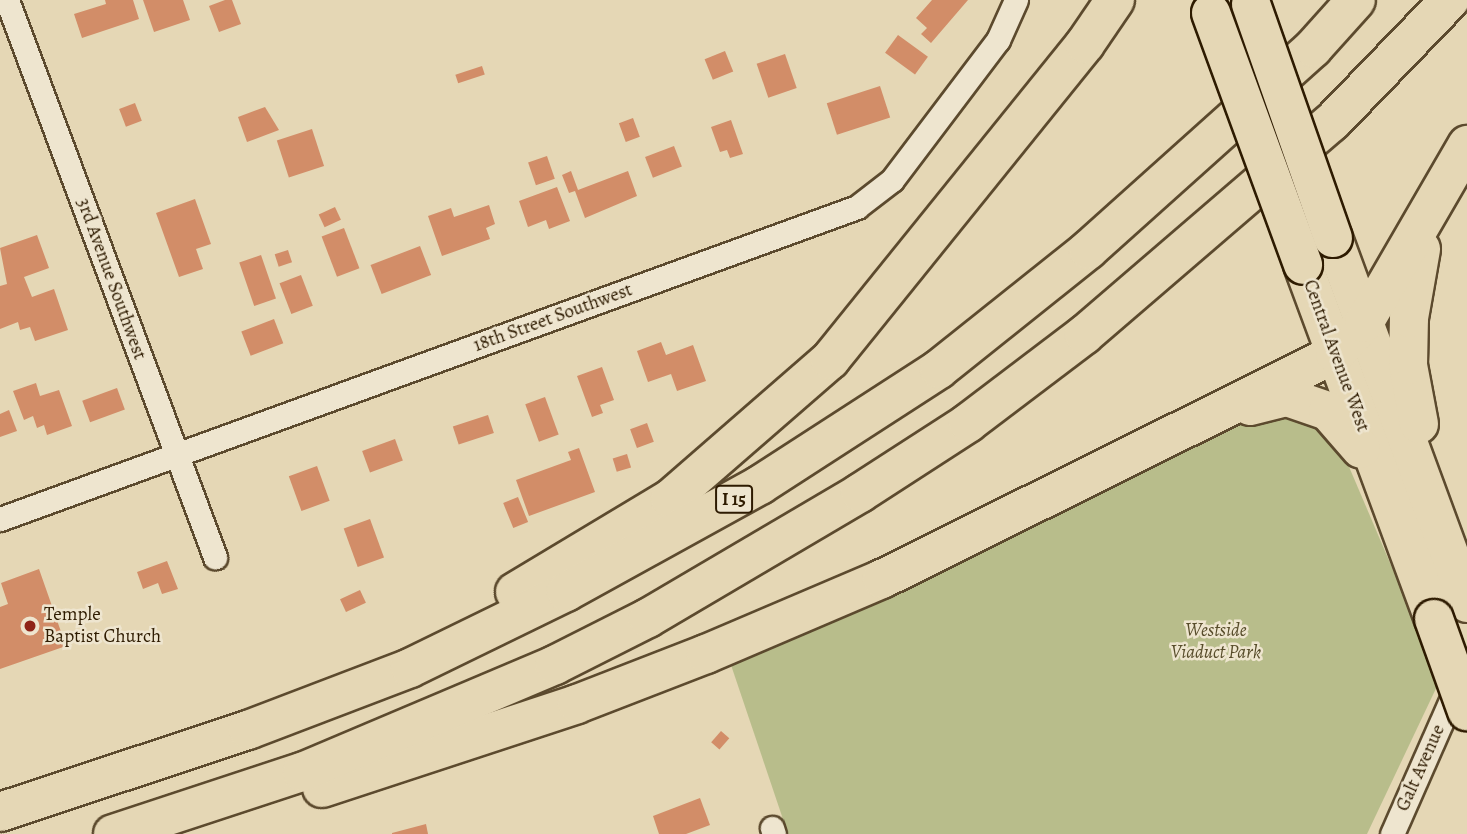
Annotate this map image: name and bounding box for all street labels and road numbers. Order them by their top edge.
street label: 3rd Avenue Southwest [71,195,151,363]
street label: Central Avenue West [1298,277,1374,435]
street label: 18th Street Southwest [470,279,636,357]
road number: I 15 [715,485,753,514]
street label: Galt Avenue [1392,721,1450,815]

